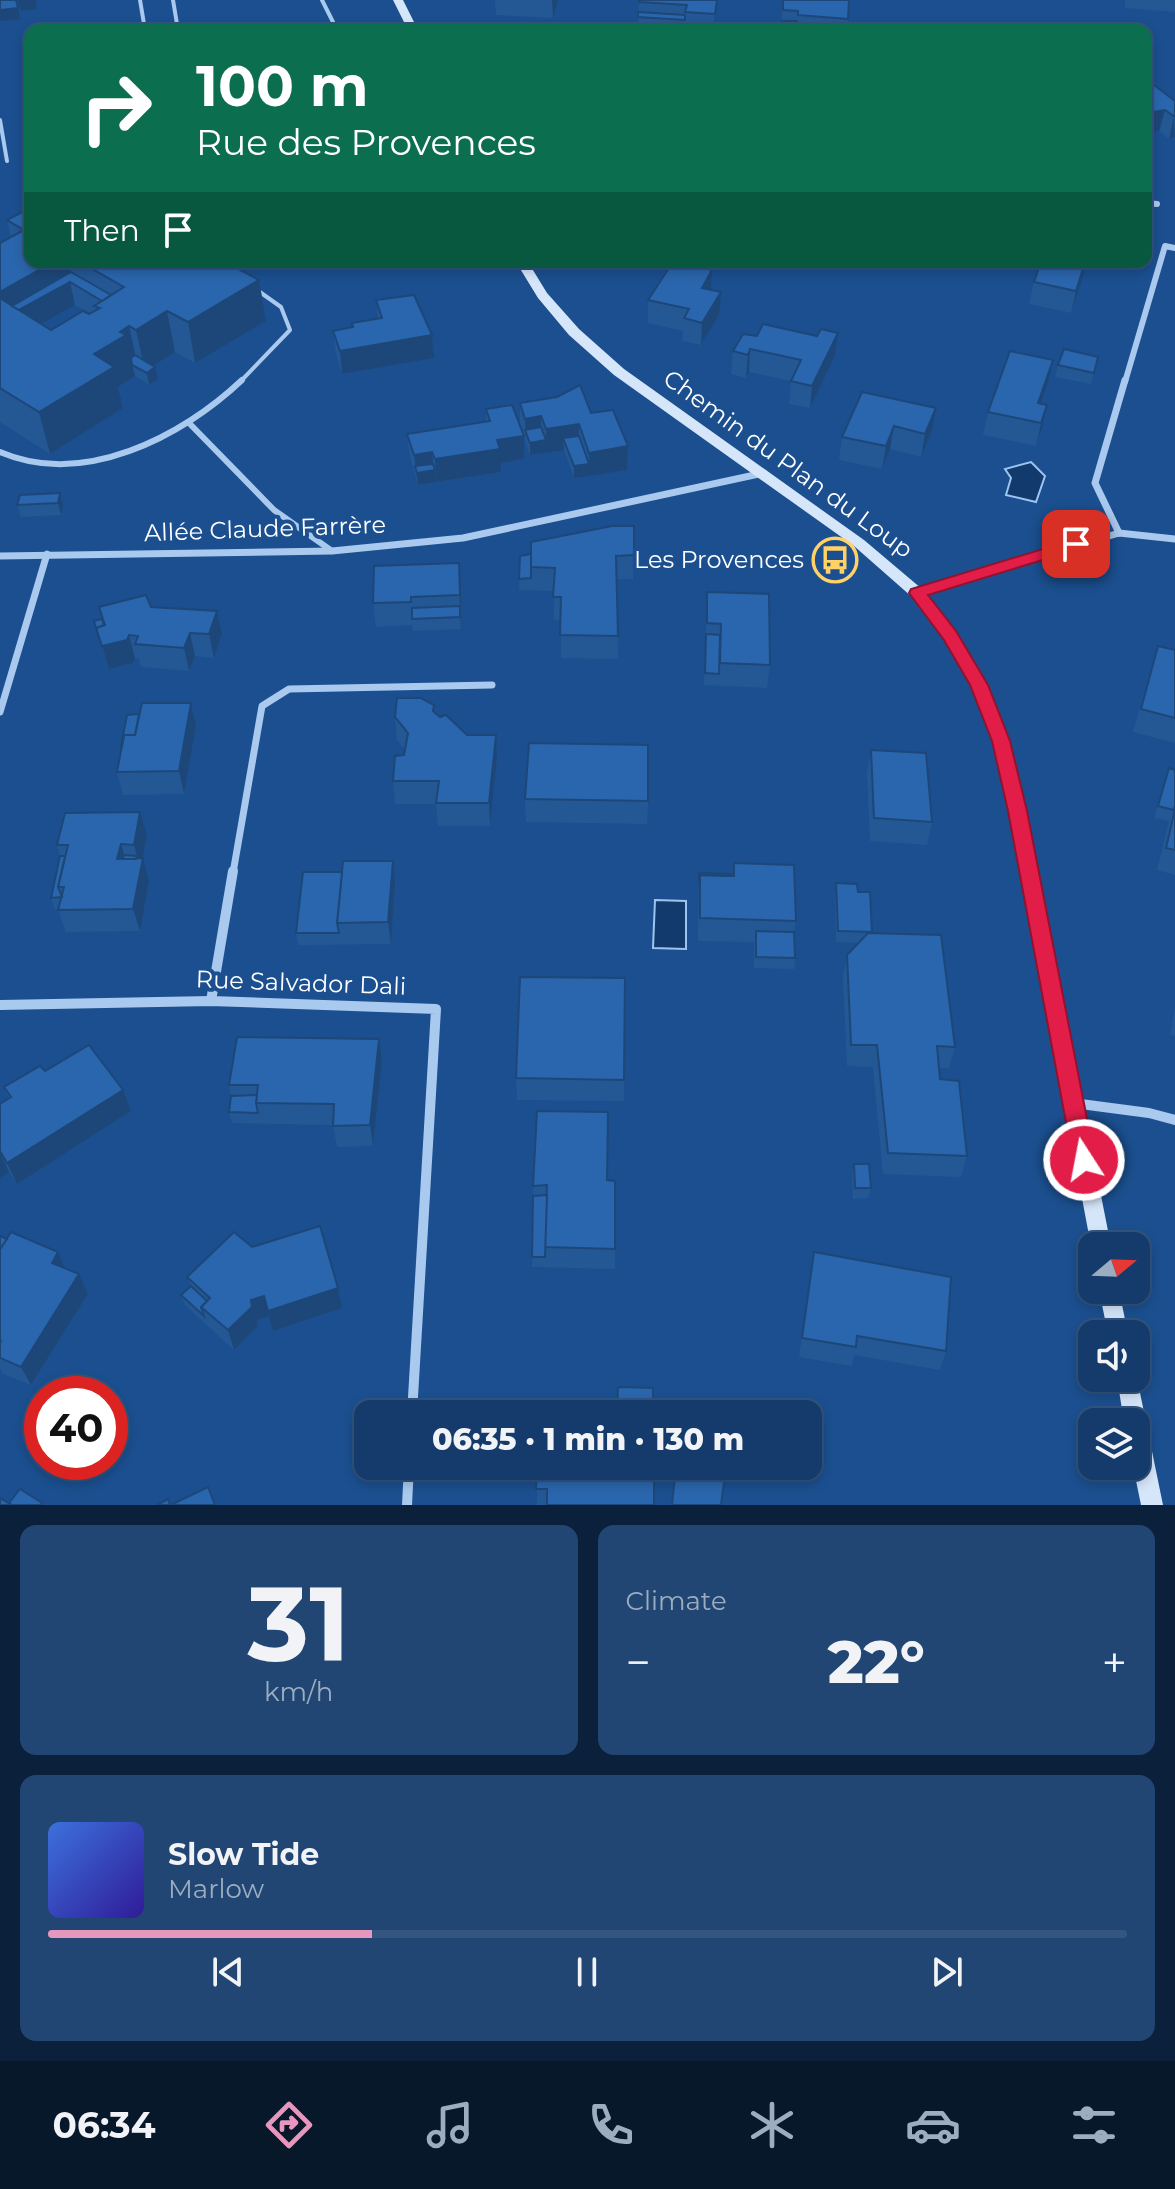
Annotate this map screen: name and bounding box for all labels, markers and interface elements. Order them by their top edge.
text: 100 m [196,52,369,120]
icon: right [64,56,168,160]
text: Rue des Provences [196,120,536,164]
icon: arrive [156,208,200,252]
text: Then [64,212,140,249]
street label: Chemin du Plan du Loup [658,363,919,564]
street label: Allée Claude Farrère [143,510,386,547]
pin [1042,510,1110,578]
icon: arrive [1054,522,1098,566]
bus stop icon: Les Provences [811,536,859,584]
place label: Les Provences [634,545,804,574]
street label: Rue Salvador Dali [195,964,407,1001]
position arrow [1042,1118,1126,1202]
north arrow [1078,1232,1150,1304]
map controls [1078,1232,1150,1480]
button: sound [1078,1320,1150,1392]
speed limit sign: 40 [24,1376,128,1480]
button: layers [1078,1408,1150,1480]
text: 06:35 · 1 min · 130 m [432,1421,744,1458]
text: 31 [248,1560,350,1687]
text: Climate [626,1585,727,1617]
text: 22° [828,1625,925,1698]
text: − [626,1635,651,1689]
text: + [1102,1635,1127,1689]
text: km/h [264,1676,333,1708]
text: Slow Tide [168,1836,319,1873]
text: Marlow [168,1873,264,1905]
icon: previous [206,1950,250,1994]
icon: pause [565,1950,609,1994]
icon: next [925,1950,969,1994]
icon: directions [261,2097,317,2153]
icon: music [422,2097,478,2153]
icon: phone [583,2097,639,2153]
icon: climate [744,2097,800,2153]
icon: car [905,2097,961,2153]
icon: filters [1066,2097,1122,2153]
text: 06:34 [53,2103,156,2147]

